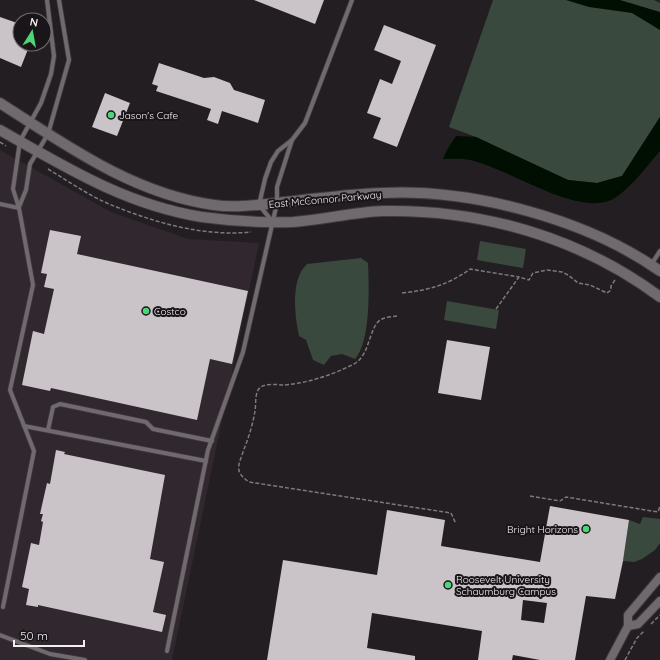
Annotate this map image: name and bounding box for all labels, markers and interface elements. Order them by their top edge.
north arrow [12,12,52,52]
text: N [29,15,39,30]
place label: Jason's Cafe [119,109,178,122]
marker: Jason's Cafe [106,110,116,120]
street label: East McConnor Parkway [268,188,382,211]
place label: Costco [154,305,186,318]
marker: Costco [141,306,151,316]
place label: Bright Horizons [507,523,578,536]
marker: Bright Horizons [581,524,591,534]
place label: Roosevelt University Schaumburg Campus [456,573,556,598]
marker: Roosevelt University Schaumburg Campus [443,580,453,590]
scale bar [14,622,84,648]
text: 50 m [20,628,48,643]

